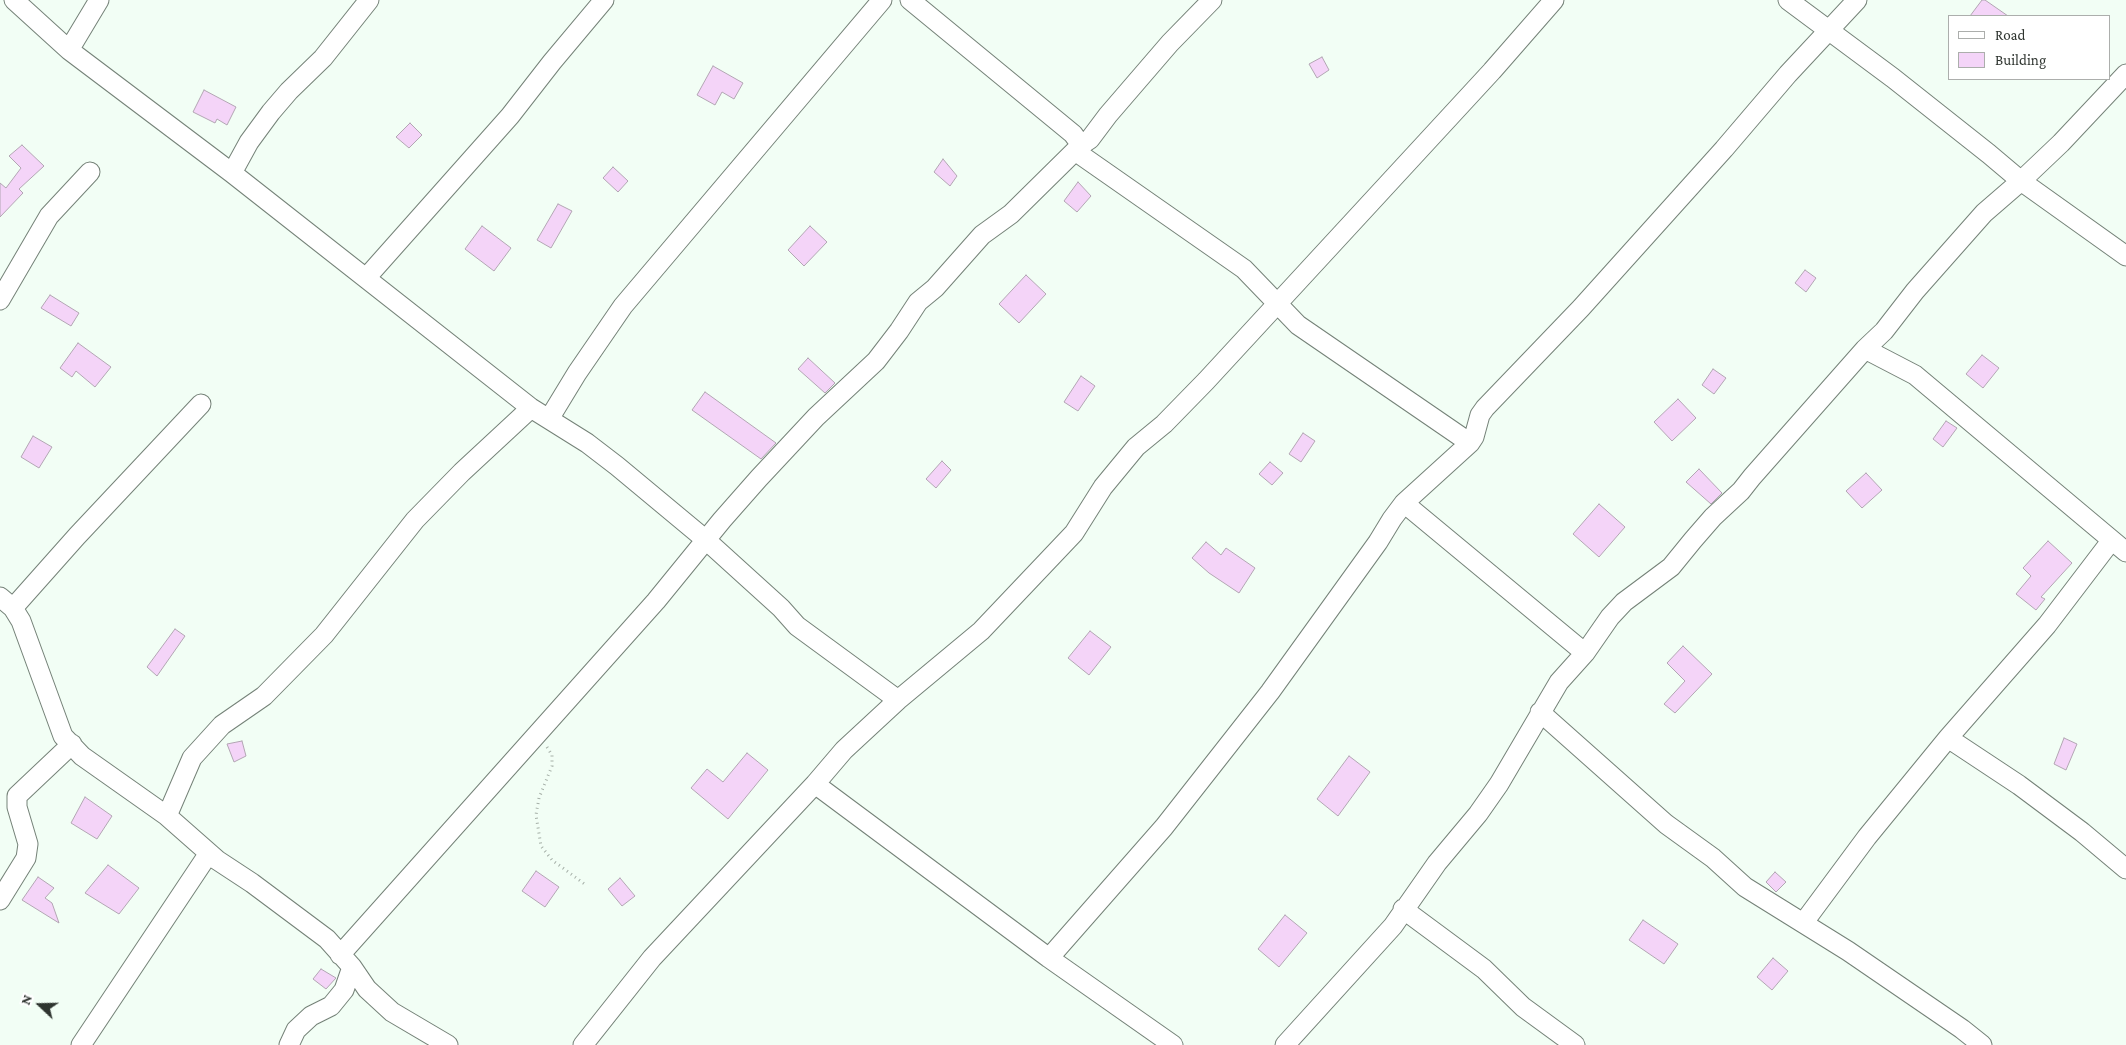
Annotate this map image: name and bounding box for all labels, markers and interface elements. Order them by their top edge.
legend [1948,15,2111,80]
text: Road [1995,27,2025,43]
text: Building [1995,52,2046,68]
north arrow [15,980,65,1030]
text: N [17,992,35,1007]

